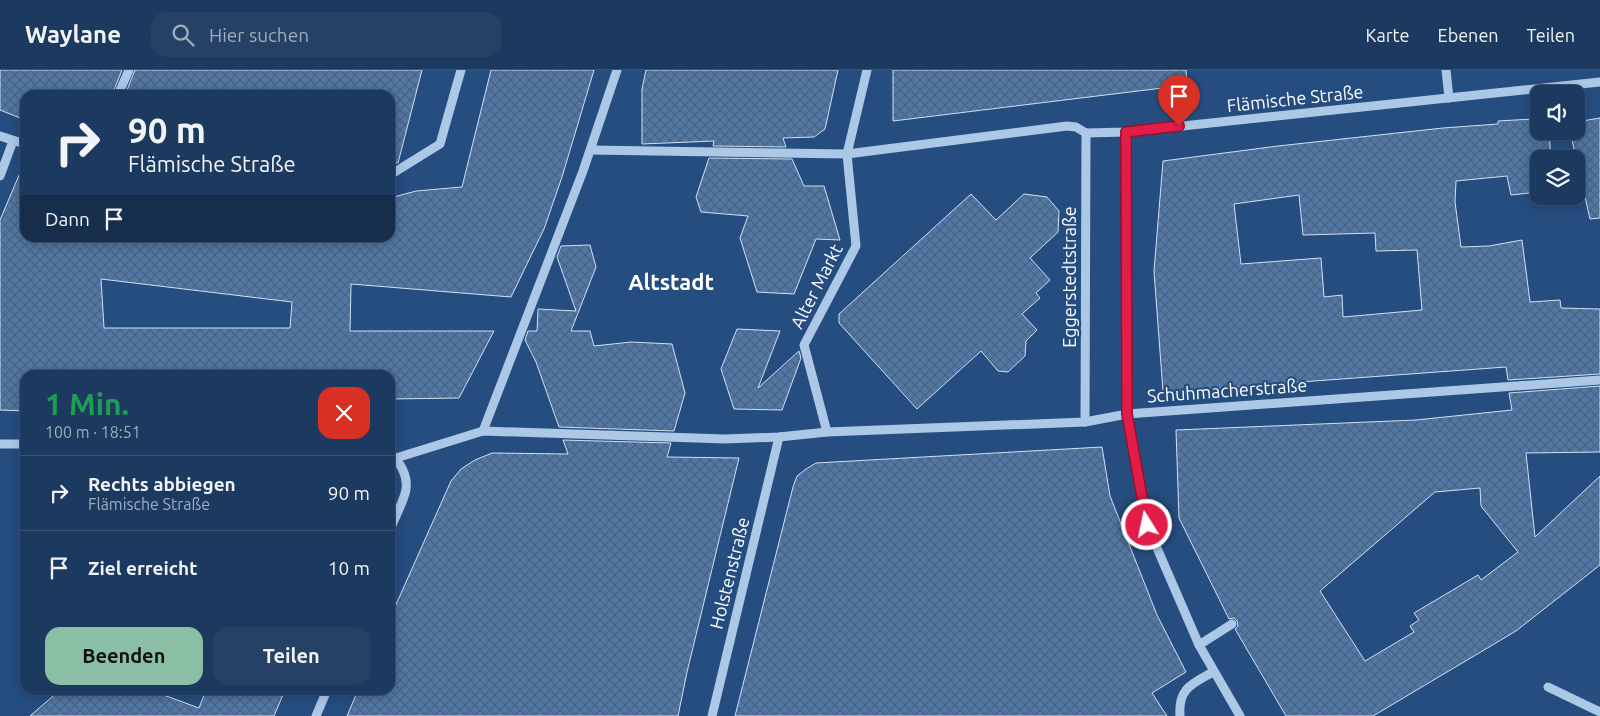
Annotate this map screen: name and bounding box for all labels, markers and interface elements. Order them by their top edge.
search box [151,12,501,57]
text: Waylane [25,21,121,48]
icon: search [169,21,197,49]
text: Hier suchen [209,24,309,46]
text: Karte [1366,25,1410,45]
text: Ebenen [1438,25,1499,45]
text: Teilen [1527,25,1575,45]
pin [1158,75,1200,126]
street label: Flämische Straße [1226,81,1364,115]
icon: arrive [1165,82,1193,110]
map controls [1530,85,1585,205]
button: sound [1530,85,1585,140]
icon: right [45,110,110,175]
text: 90 m [128,110,206,150]
button: layers [1530,150,1585,205]
text: Flämische Straße [128,151,296,176]
icon: arrive [100,205,128,233]
street label: Eggerstedtstraße [1059,206,1079,348]
text: Dann [45,208,90,230]
street label: Alter Markt [786,240,846,332]
district label: Altstadt [628,269,714,294]
street label: Schuhmacherstraße [1146,374,1308,406]
text: 1 Min. [45,387,129,421]
button: close [318,387,370,439]
text: 100 m · 18:51 [45,423,141,441]
text: Rechts abbiegen [88,473,236,495]
icon: right [45,479,73,507]
text: 90 m [328,482,370,504]
text: Flämische Straße [88,495,210,513]
position arrow [1120,498,1172,550]
street label: Holstenstraße [705,515,753,631]
icon: arrive [45,554,73,582]
text: Ziel erreicht [88,557,197,579]
text: 10 m [328,557,370,579]
button: Beenden [45,627,203,685]
button: Teilen [213,627,370,685]

